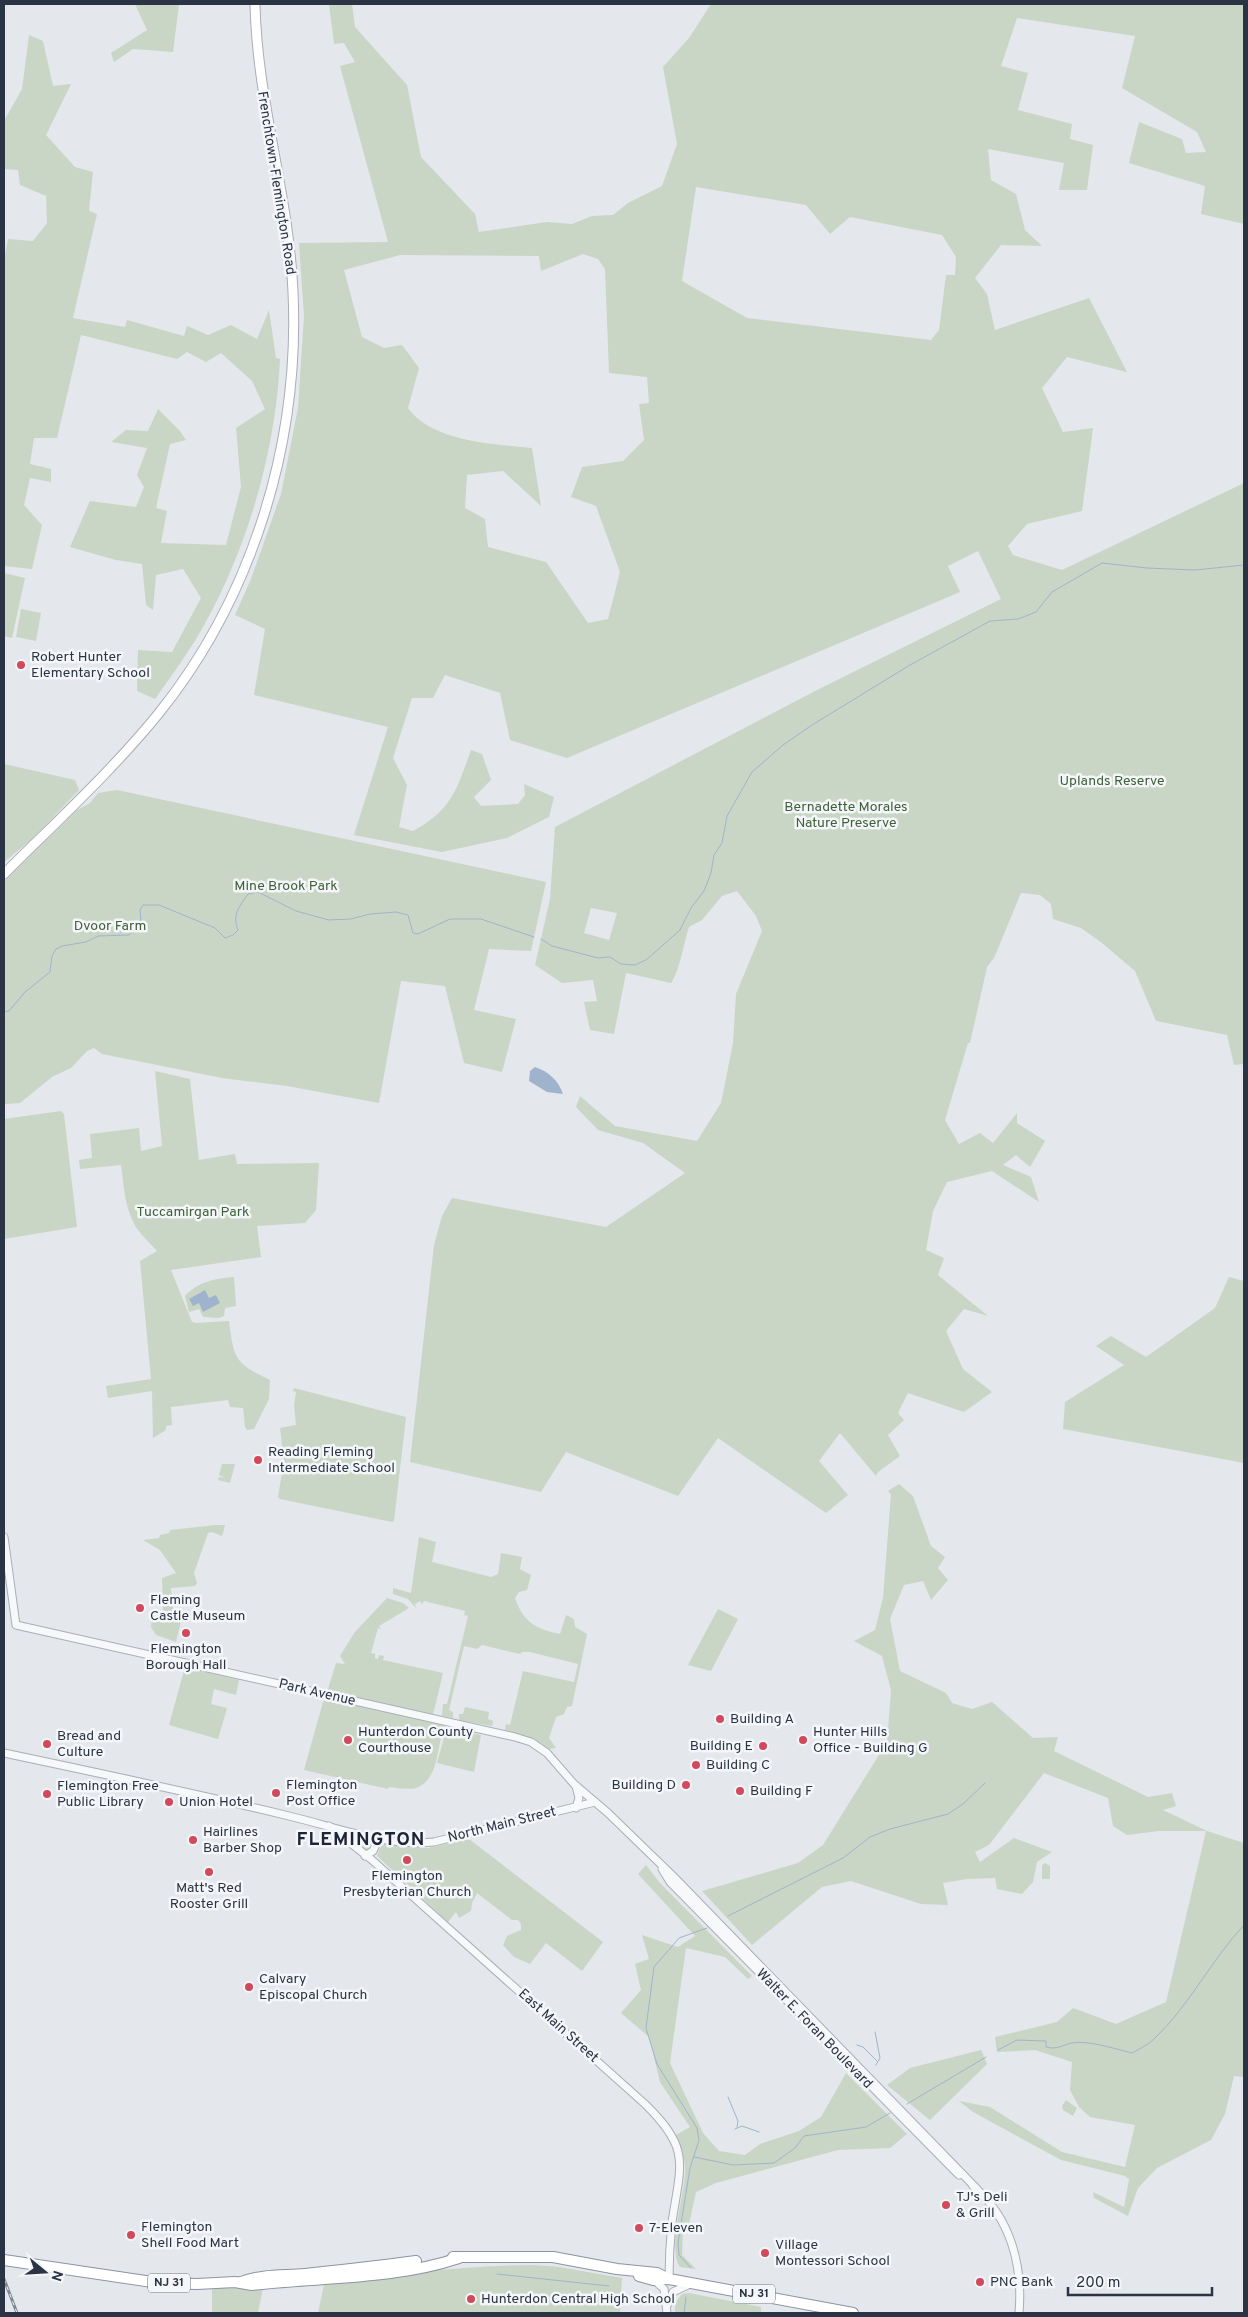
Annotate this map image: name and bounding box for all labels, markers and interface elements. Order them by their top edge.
street label: Frenchtown-Flemington Road [253,90,299,276]
place label: Robert Hunter Elementary School [31,649,150,682]
marker: Robert Hunter Elementary School [15,659,27,671]
park label: Uplands Reserve [1059,773,1165,790]
park label: Bernadette Morales Nature Preserve [784,799,908,832]
park label: Mine Brook Park [234,878,338,895]
park label: Dvoor Farm [74,918,146,935]
park label: Tuccamirgan Park [136,1204,250,1221]
place label: Reading Fleming Intermediate School [268,1444,395,1477]
marker: Reading Fleming Intermediate School [252,1454,264,1466]
place label: Fleming Castle Museum [150,1592,245,1625]
marker: Fleming Castle Museum [134,1602,146,1614]
marker: Flemington Borough Hall [180,1627,192,1639]
place label: Flemington Borough Hall [146,1641,226,1674]
street label: Park Avenue [277,1676,357,1710]
place label: Building A [730,1711,794,1728]
marker: Building A [714,1713,726,1725]
place label: Hunterdon County Courthouse [358,1724,473,1757]
place label: Hunter Hills Office - Building G [813,1724,928,1757]
place label: Bread and Culture [57,1728,121,1761]
marker: Hunterdon County Courthouse [342,1734,354,1746]
marker: Hunter Hills Office - Building G [797,1734,809,1746]
marker: Bread and Culture [41,1738,53,1750]
place label: Building E [690,1738,753,1755]
marker: Building E [757,1740,769,1752]
place label: Building C [706,1757,770,1774]
marker: Building C [690,1759,702,1771]
place label: Flemington Post Office [286,1777,357,1810]
place label: Building D [611,1777,676,1794]
place label: Flemington Free Public Library [57,1778,159,1811]
marker: Building D [680,1779,692,1791]
place label: Building F [750,1783,813,1800]
marker: Building F [734,1785,746,1797]
marker: Flemington Post Office [270,1787,282,1799]
marker: Flemington Free Public Library [41,1788,53,1800]
place label: Union Hotel [179,1794,253,1811]
marker: Union Hotel [163,1796,175,1808]
street label: North Main Street [446,1803,558,1847]
place label: Hairlines Barber Shop [203,1824,282,1857]
district label: FLEMINGTON [297,1828,425,1852]
marker: Hairlines Barber Shop [187,1834,199,1846]
marker: Flemington Presbyterian Church [401,1854,413,1866]
marker: Matt's Red Rooster Grill [203,1866,215,1878]
place label: Flemington Presbyterian Church [343,1868,471,1901]
place label: Matt's Red Rooster Grill [170,1880,248,1913]
street label: Walter E. Foran Boulevard [752,1965,876,2093]
place label: Calvary Episcopal Church [259,1971,367,2004]
marker: Calvary Episcopal Church [243,1981,255,1993]
street label: East Main Street [514,1986,602,2066]
place label: TJ's Deli & Grill [956,2189,1008,2222]
marker: TJ's Deli & Grill [940,2199,952,2211]
place label: Flemington Shell Food Mart [141,2219,239,2252]
place label: 7-Eleven [649,2220,703,2237]
marker: 7-Eleven [633,2222,645,2234]
marker: Flemington Shell Food Mart [125,2229,137,2241]
place label: Village Montessori School [775,2237,890,2270]
north arrow [20,2247,70,2297]
marker: Village Montessori School [759,2247,771,2259]
scale bar [1068,2264,1212,2296]
text: N [46,2268,66,2283]
road number: NJ 31 [148,2274,190,2292]
place label: PNC Bank [990,2274,1053,2291]
text: 200 m [1076,2274,1121,2293]
marker: PNC Bank [974,2276,986,2288]
road number: NJ 31 [733,2284,775,2304]
place label: Hunterdon Central High School [481,2291,675,2308]
marker: Hunterdon Central High School [465,2293,477,2305]

